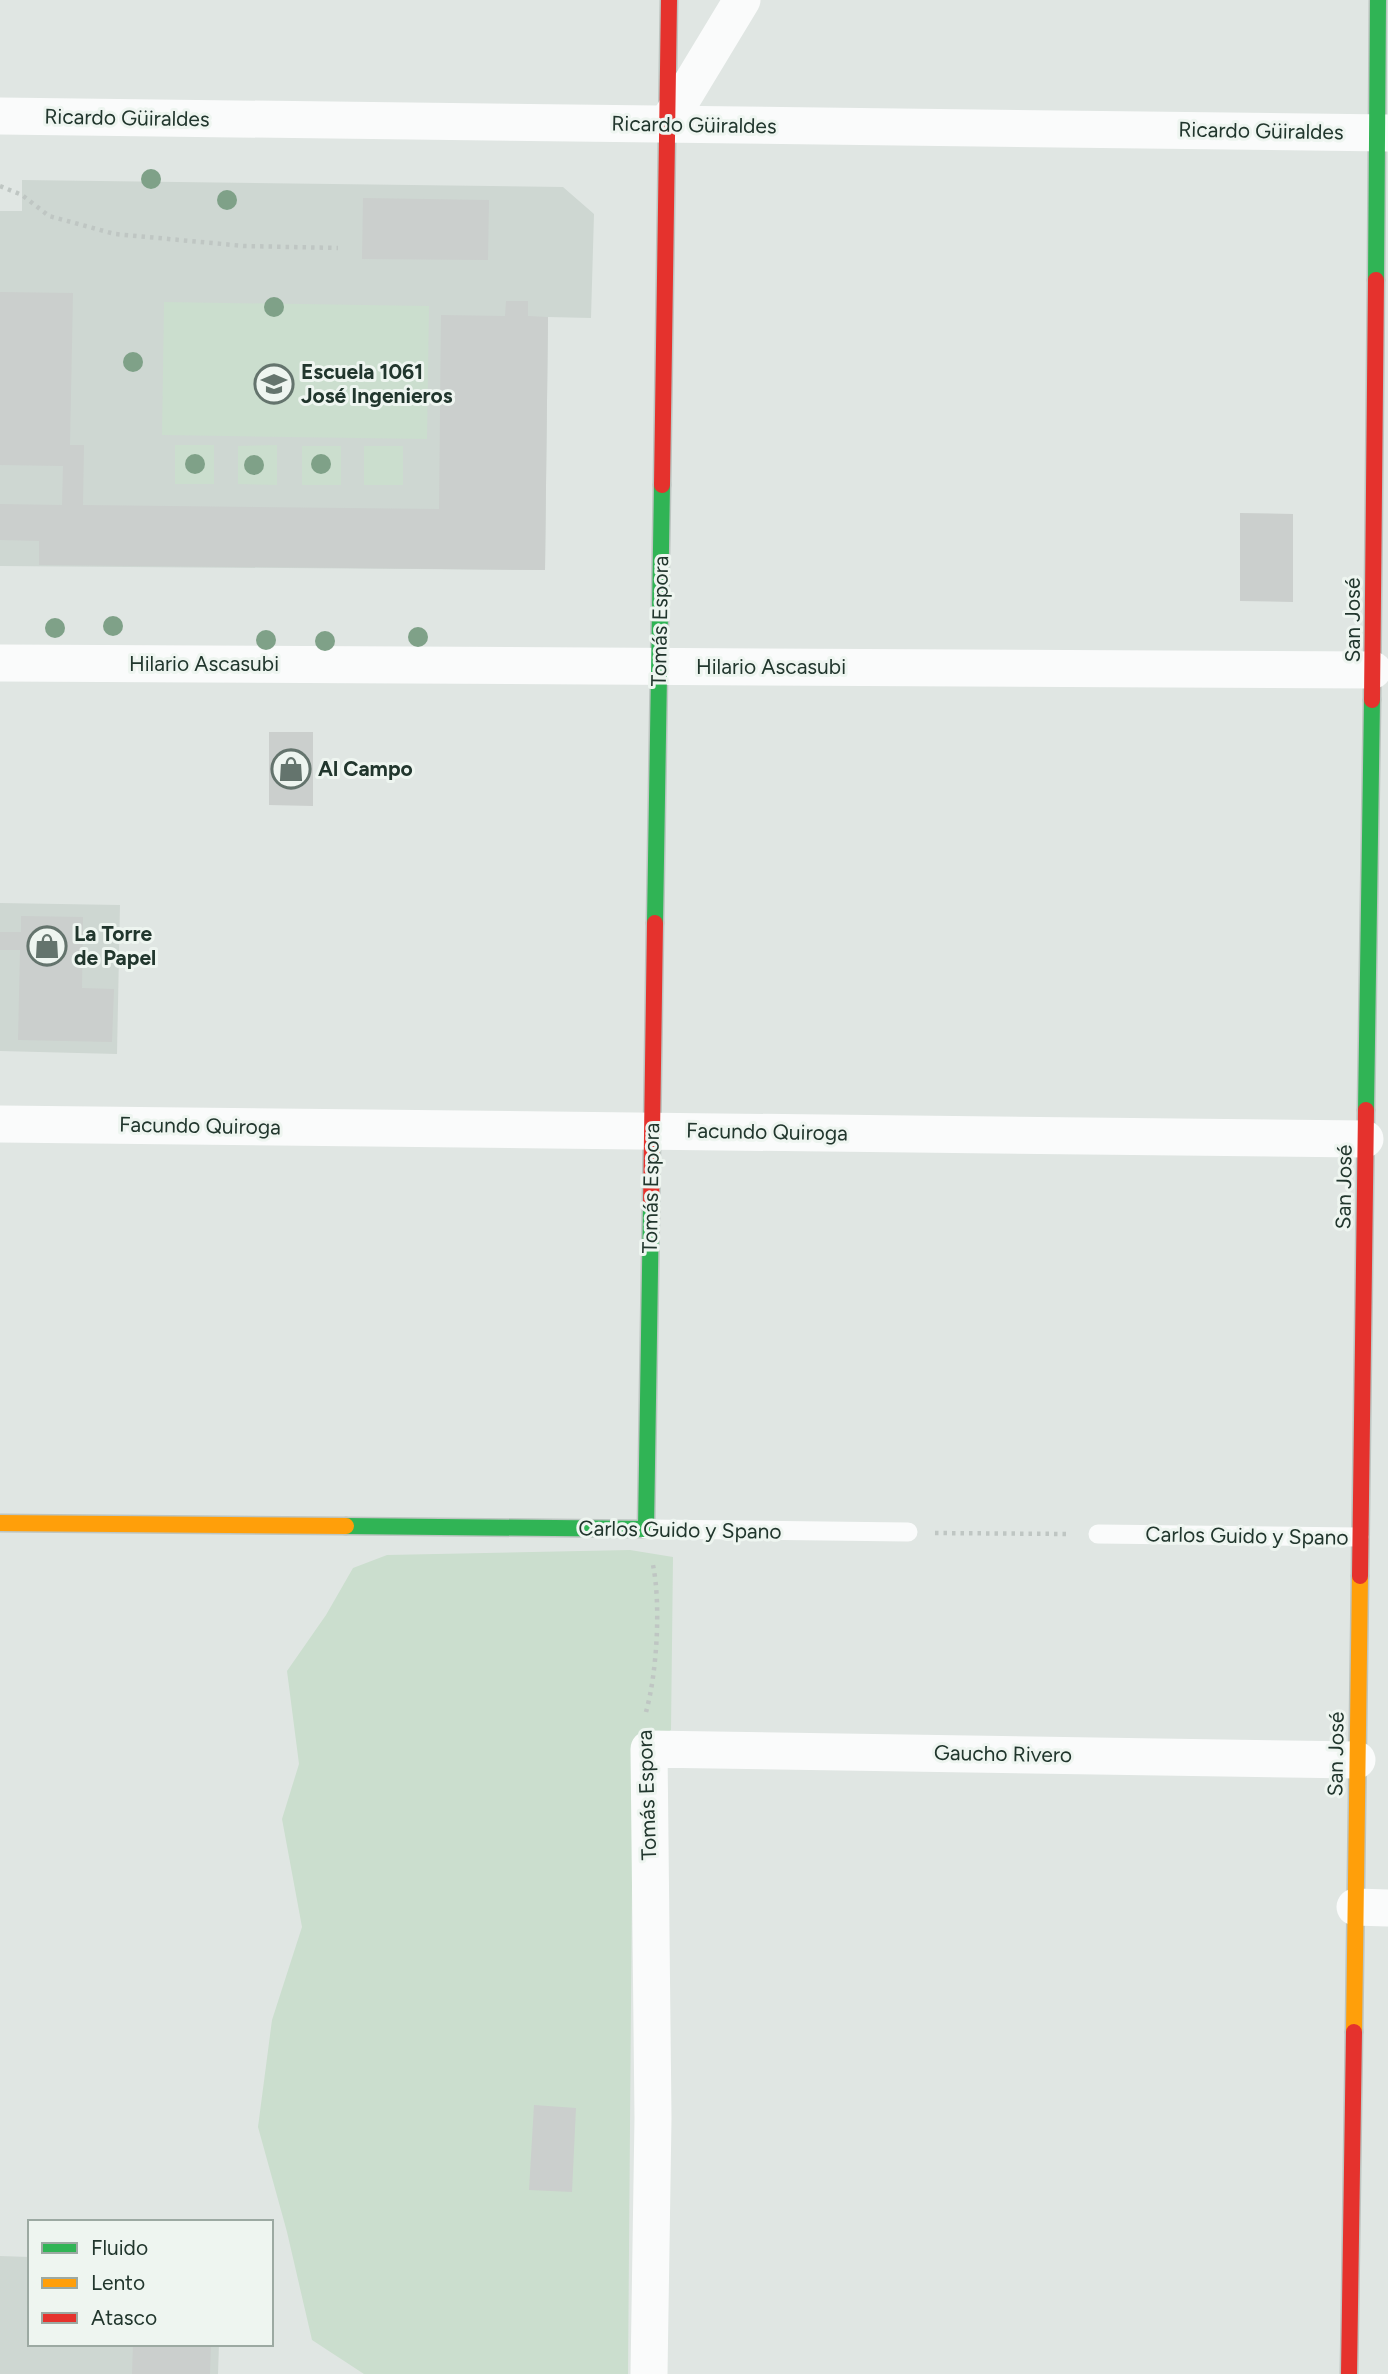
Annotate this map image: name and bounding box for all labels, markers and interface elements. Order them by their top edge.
street label: Ricardo Güiraldes [44,104,210,131]
street label: Ricardo Güiraldes [611,111,777,138]
street label: Ricardo Güiraldes [1178,117,1344,144]
place label: Escuela 1061 José Ingenieros [301,359,453,408]
school or university icon: Escuela 1061 José Ingenieros [253,363,295,405]
street label: Tomás Espora [646,555,673,687]
street label: San José [1340,578,1365,662]
street label: Hilario Ascasubi [129,651,279,676]
street label: Hilario Ascasubi [696,654,846,679]
shop icon: Al Campo [270,748,312,790]
place label: Al Campo [318,756,413,781]
place label: La Torre de Papel [74,921,156,970]
shop icon: La Torre de Papel [26,925,68,967]
street label: Facundo Quiroga [119,1112,281,1139]
street label: Facundo Quiroga [686,1118,848,1145]
street label: Tomás Espora [637,1122,664,1254]
street label: San José [1330,1144,1357,1230]
street label: Carlos Guido y Spano [578,1515,782,1544]
street label: Carlos Guido y Spano [1145,1521,1349,1550]
street label: San José [1322,1711,1349,1797]
street label: Tomás Espora [632,1729,661,1861]
street label: Gaucho Rivero [934,1740,1072,1767]
legend [28,2220,273,2346]
text: Fluido [91,2235,148,2260]
text: Lento [91,2270,145,2295]
text: Atasco [91,2305,157,2330]

